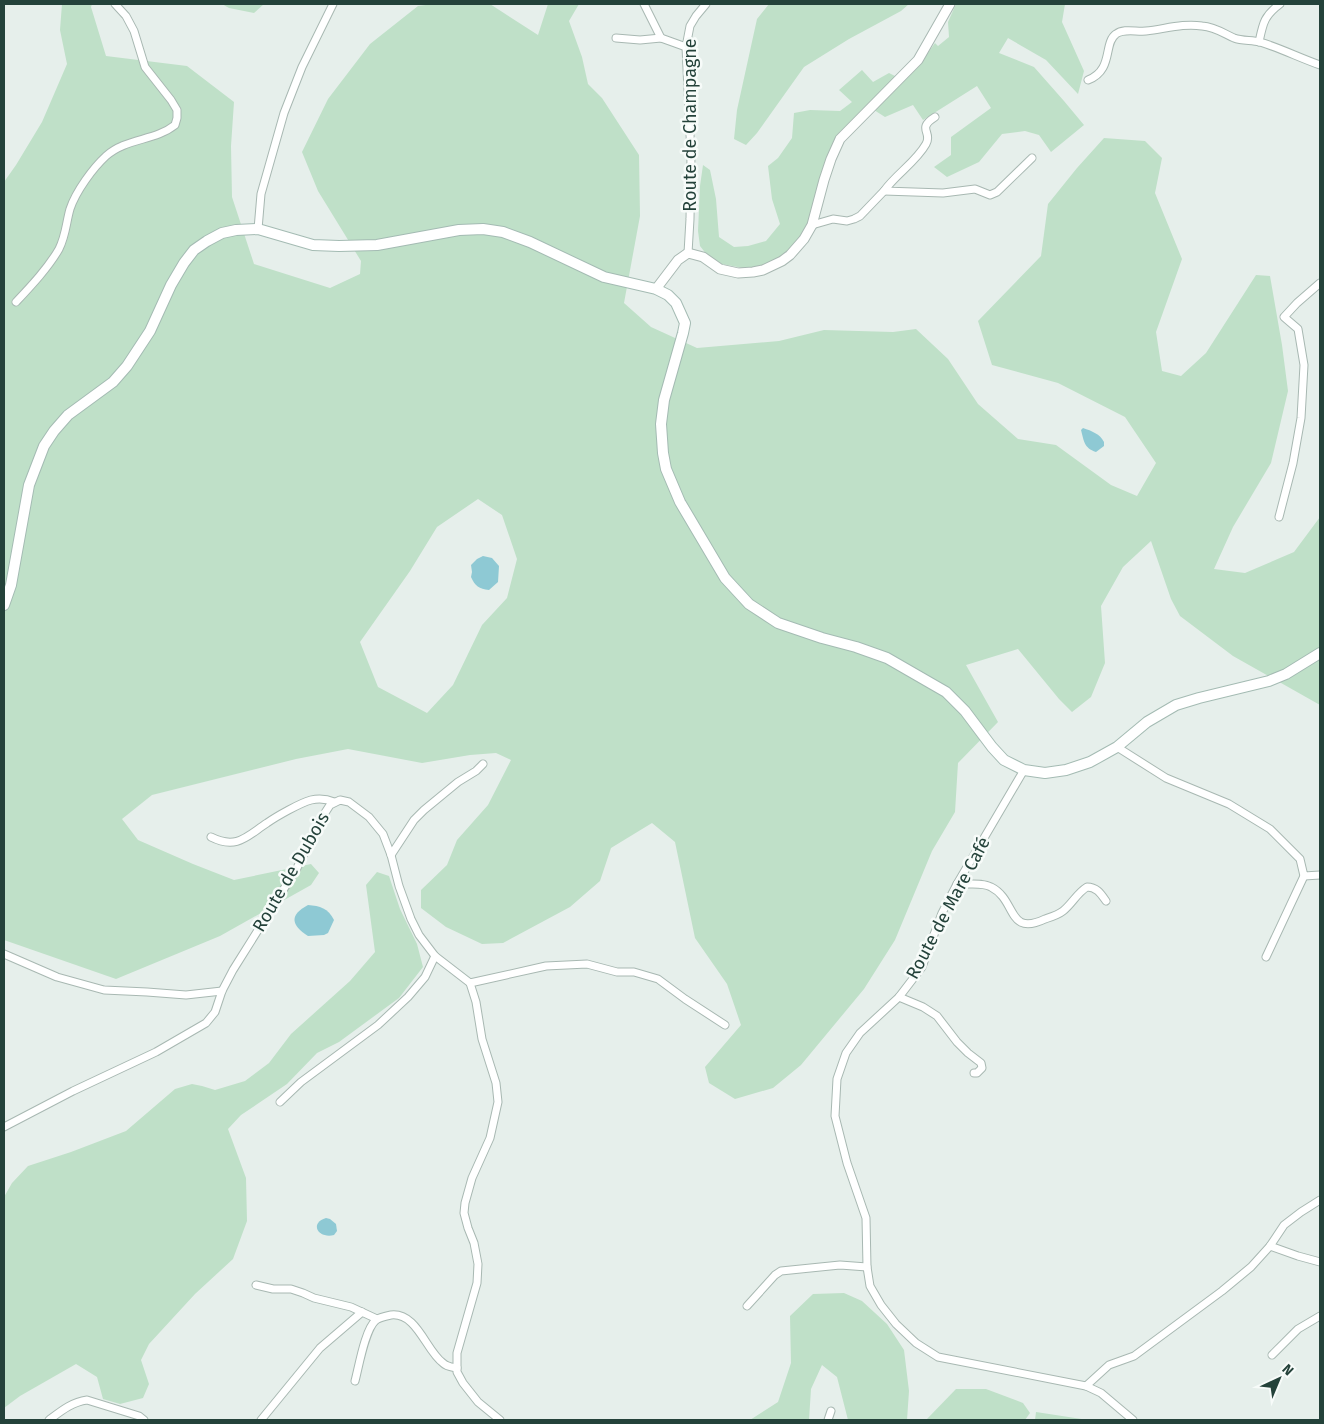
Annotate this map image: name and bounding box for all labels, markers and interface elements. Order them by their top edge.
street label: Route de Champagne [679,38,701,212]
street label: Route de Dubois [248,808,334,936]
street label: Route de Mare Café [901,833,995,983]
north arrow [1254,1354,1304,1404]
text: N [1278,1361,1297,1379]

